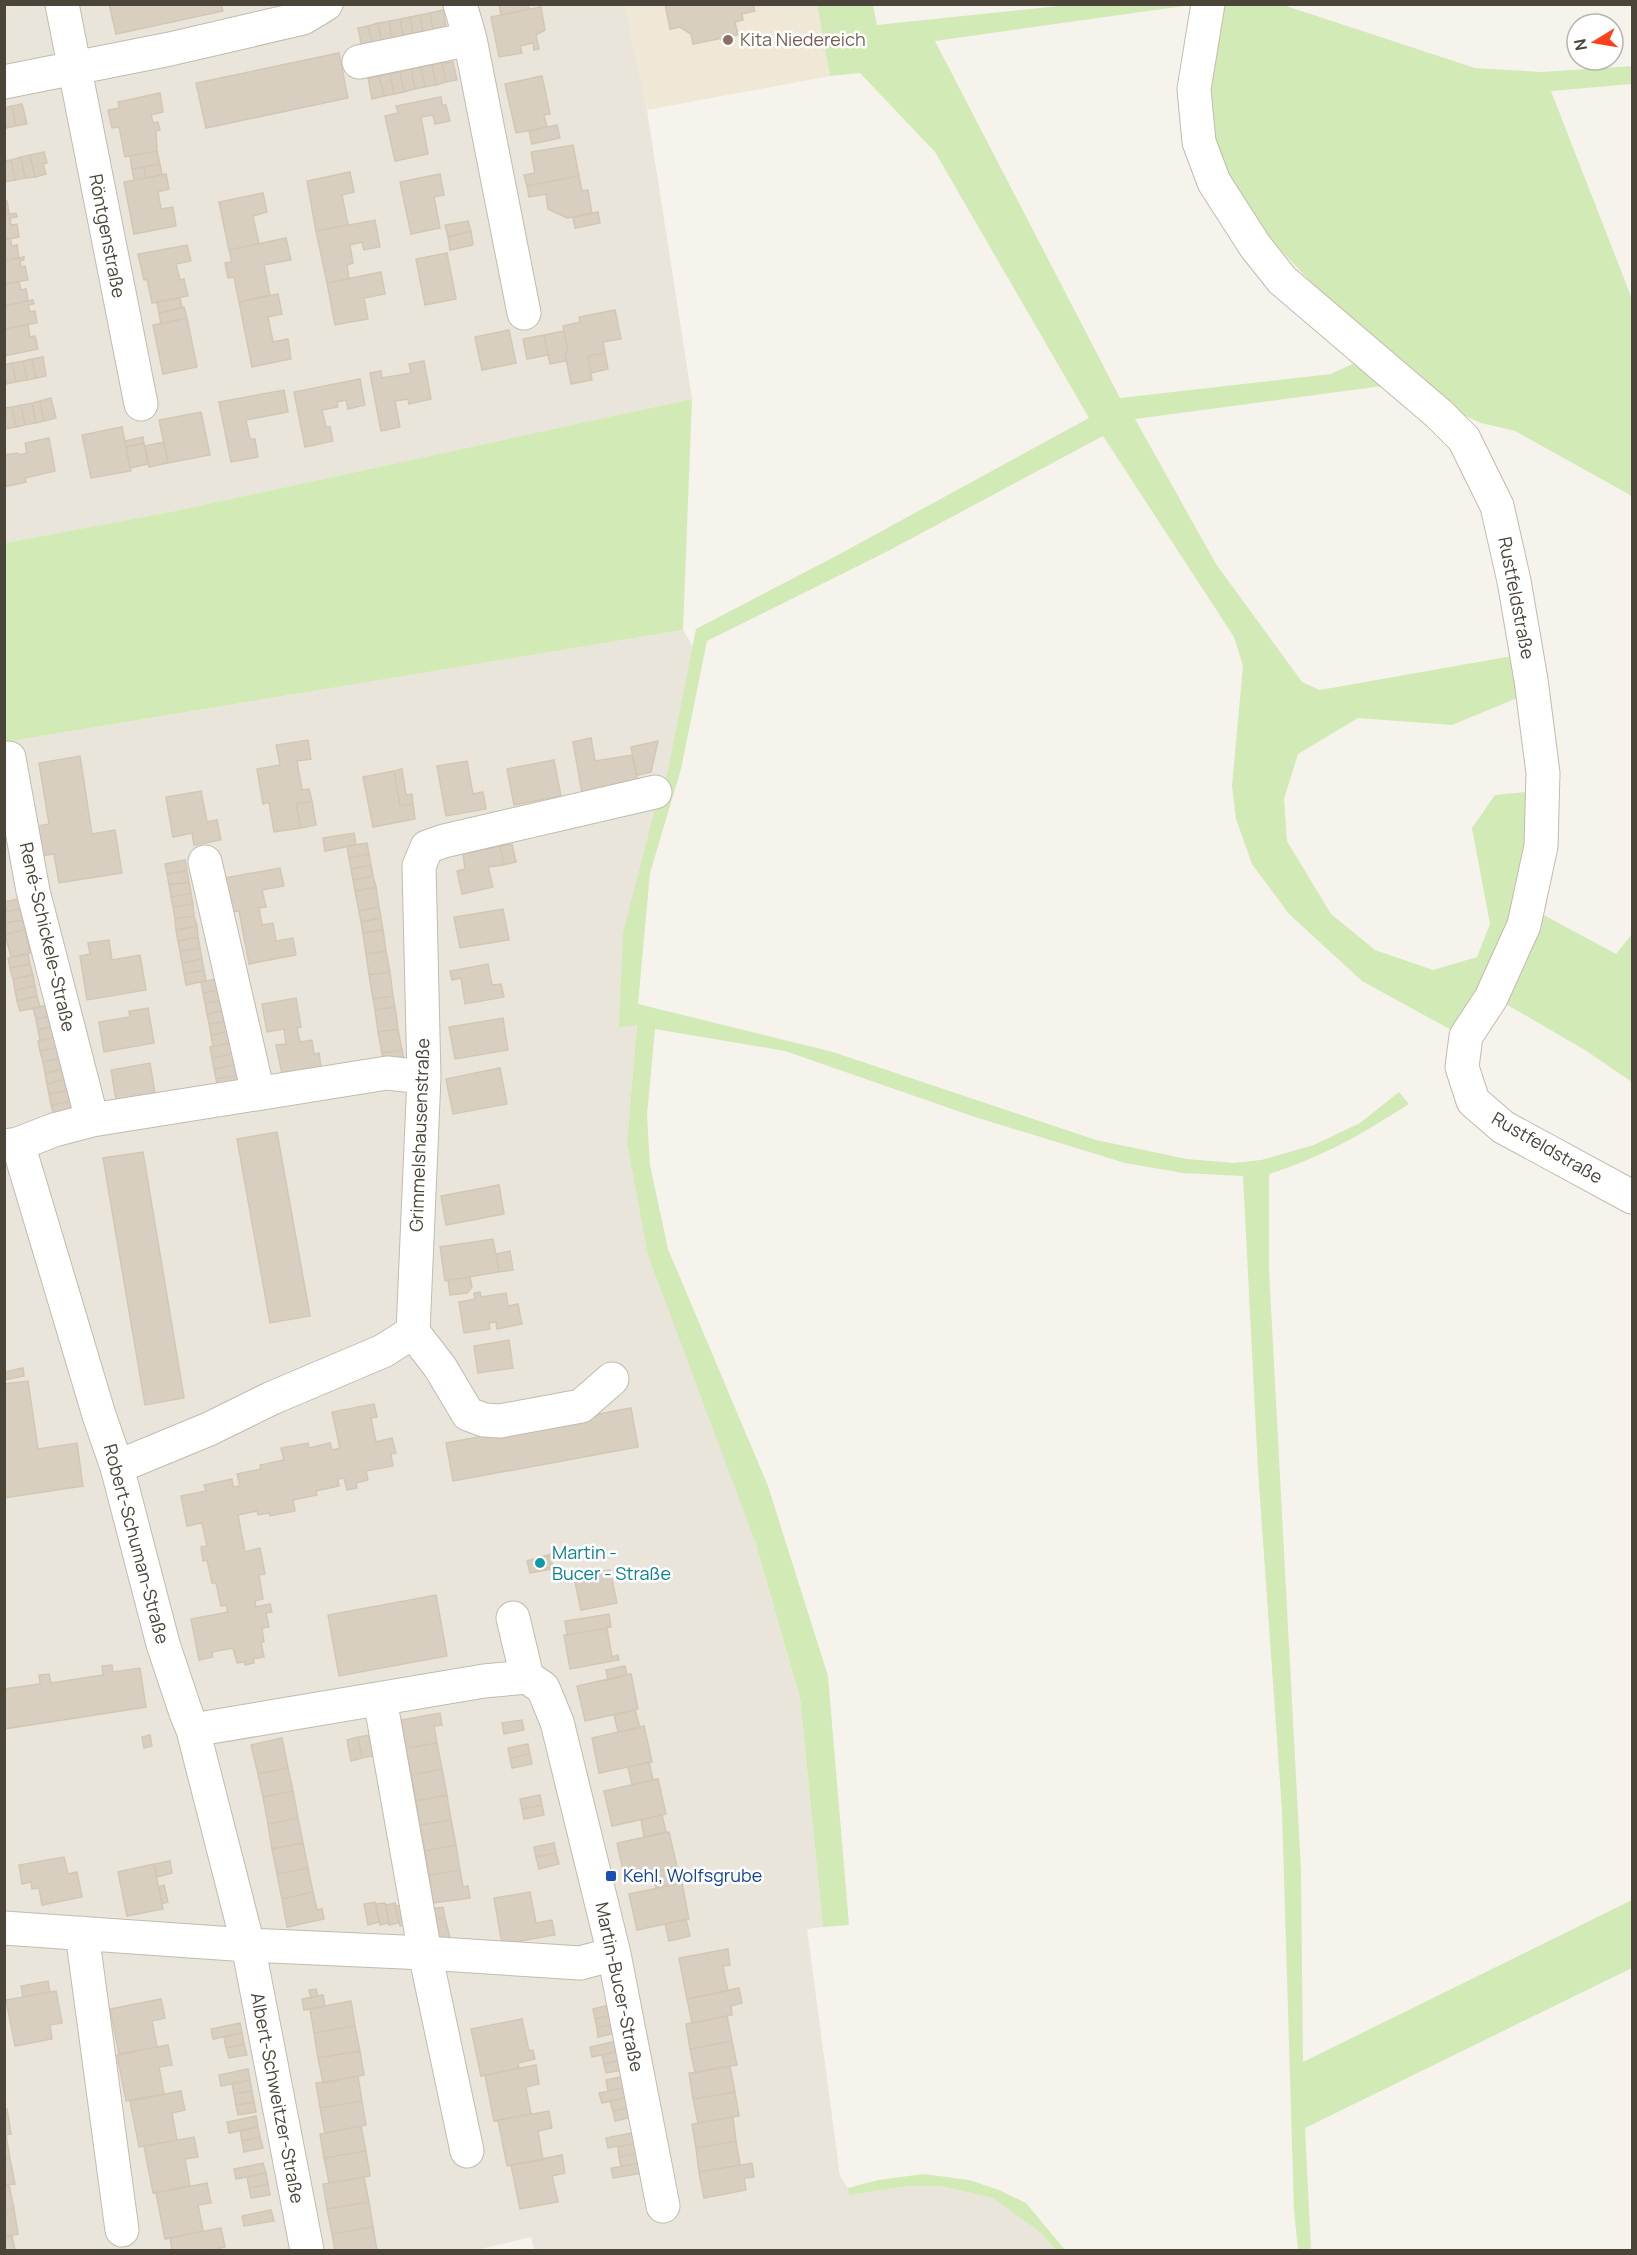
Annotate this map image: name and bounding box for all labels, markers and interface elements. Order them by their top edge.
north arrow [1565,12,1625,72]
place label: Kita Niedereich [740,27,866,51]
marker: Kita Niedereich [721,33,735,47]
text: N [1568,37,1592,53]
street label: Röntgenstraße [84,172,132,300]
street label: Rustfeldstraße [1493,535,1541,661]
street label: René-Schickele-Straße [15,840,81,1034]
street label: Grimmelshausenstraße [404,1038,434,1232]
street label: Rustfeldstraße [1488,1106,1607,1189]
street label: Robert-Schuman-Straße [99,1441,175,1646]
place label: Martin - Bucer - Straße [552,1540,671,1585]
marker: Martin - Bucer - Straße [533,1556,547,1570]
place label: Kehl, Wolfsgrube [623,1863,762,1887]
marker: Kehl, Wolfsgrube [604,1869,618,1883]
street label: Martin-Bucer-Straße [590,1900,650,2074]
street label: Albert-Schweitzer-Straße [246,1990,310,2205]

